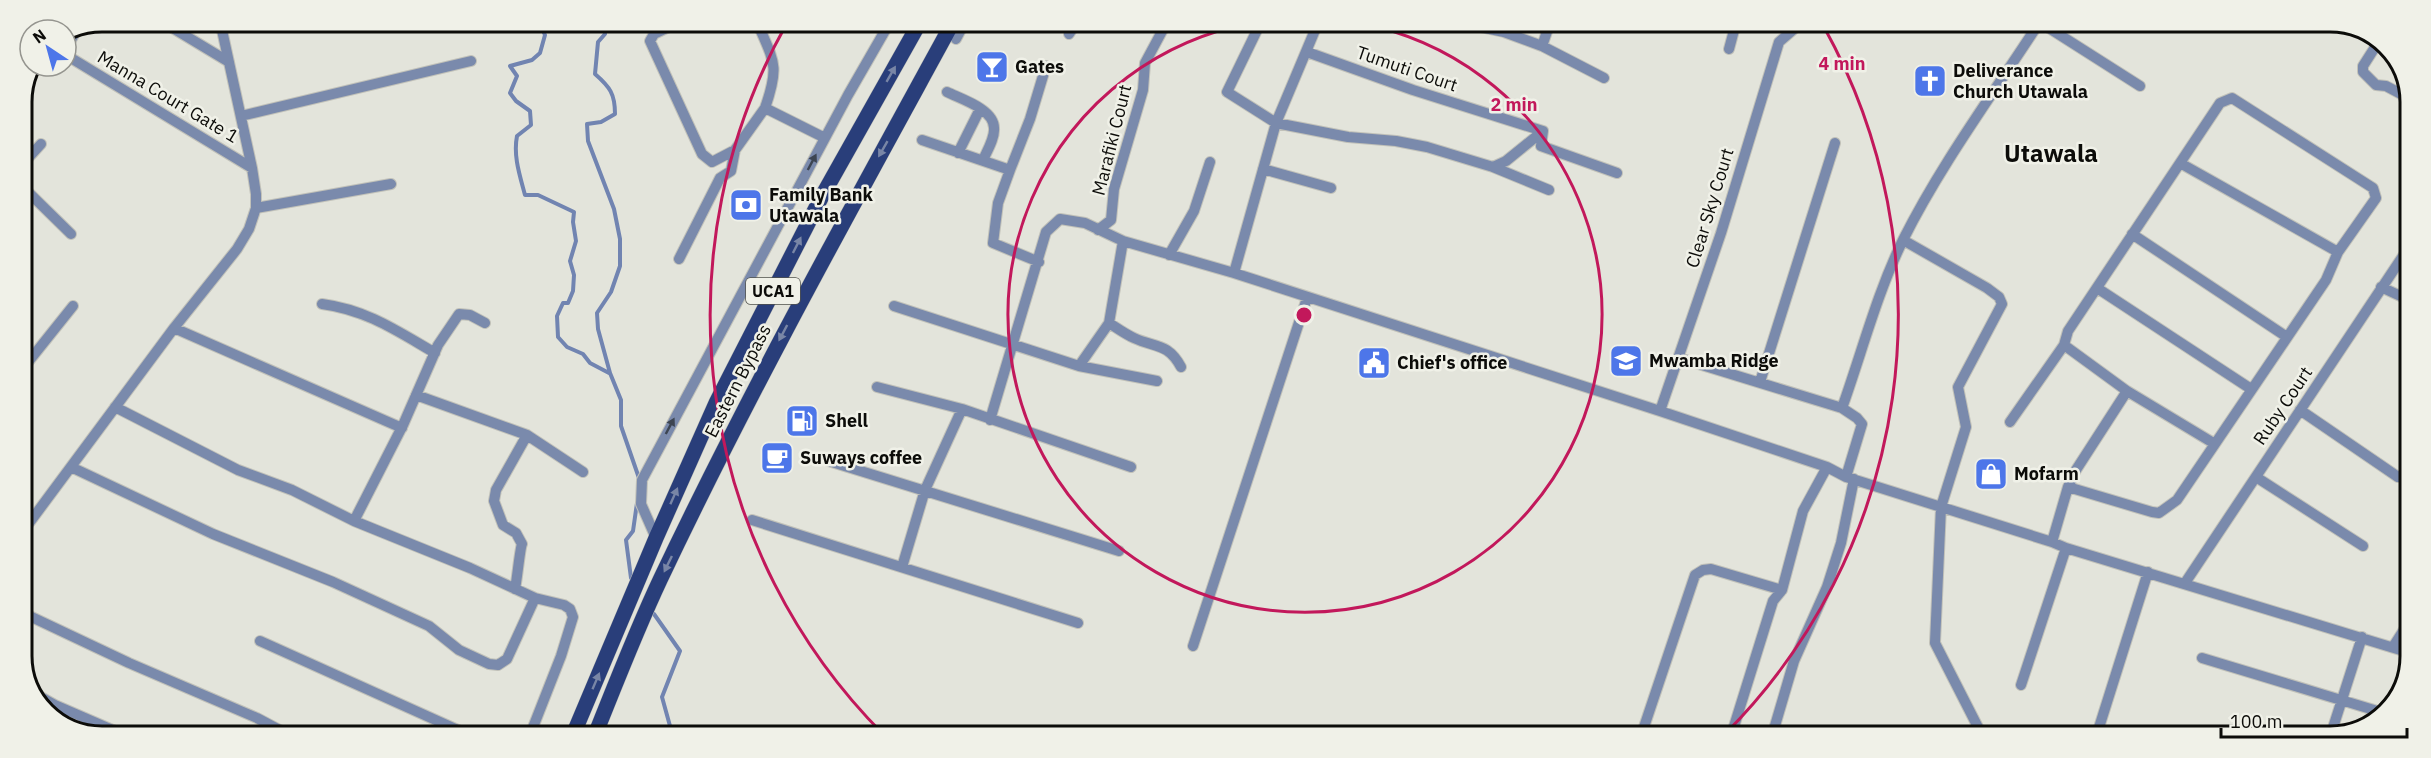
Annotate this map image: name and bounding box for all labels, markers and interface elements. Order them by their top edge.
north arrow [18,18,78,78]
text: N [29,24,50,47]
street label: Tumuti Court [1354,41,1461,97]
street label: Manna Court Gate 1 [94,45,243,148]
bar icon: Gates [974,49,1010,85]
text: 4 min [1818,52,1866,75]
place label: Gates [1015,55,1064,78]
place label: Deliverance Church Utawala [1953,59,2088,103]
church icon: Deliverance Church Utawala [1912,63,1948,99]
one-way arrow [886,65,896,82]
street label: Marafiki Court [1087,82,1136,198]
text: 2 min [1490,93,1538,116]
district label: Utawala [2004,137,2098,169]
one-way arrow [878,141,888,158]
street label: Clear Sky Court [1680,145,1739,271]
one-way arrow [807,153,817,170]
place label: Family Bank Utawala [769,183,873,227]
bank icon: Family Bank Utawala [728,187,764,223]
one-way arrow [793,237,802,254]
road number: UCA1 [746,278,800,304]
centre of rings [1294,305,1314,325]
street label: Eastern Bypass [699,320,776,441]
one-way arrow [778,325,788,342]
school or university icon: Mwamba Ridge [1608,343,1644,379]
public building icon: Chief's office [1356,345,1392,381]
place label: Mwamba Ridge [1649,349,1779,372]
place label: Chief's office [1397,351,1507,374]
street label: Ruby Court [2248,362,2317,449]
fuel station icon: Shell [784,403,820,439]
place label: Shell [825,409,868,432]
one-way arrow [665,417,675,434]
cafe icon: Suways coffee [759,440,795,476]
place label: Suways coffee [800,446,922,469]
shop icon: Mofarm [1973,456,2009,492]
place label: Mofarm [2014,462,2079,485]
one-way arrow [670,487,679,504]
one-way arrow [664,555,673,572]
one-way arrow [591,671,601,689]
scale bar [2221,701,2407,739]
text: 100 m [2230,710,2282,733]

